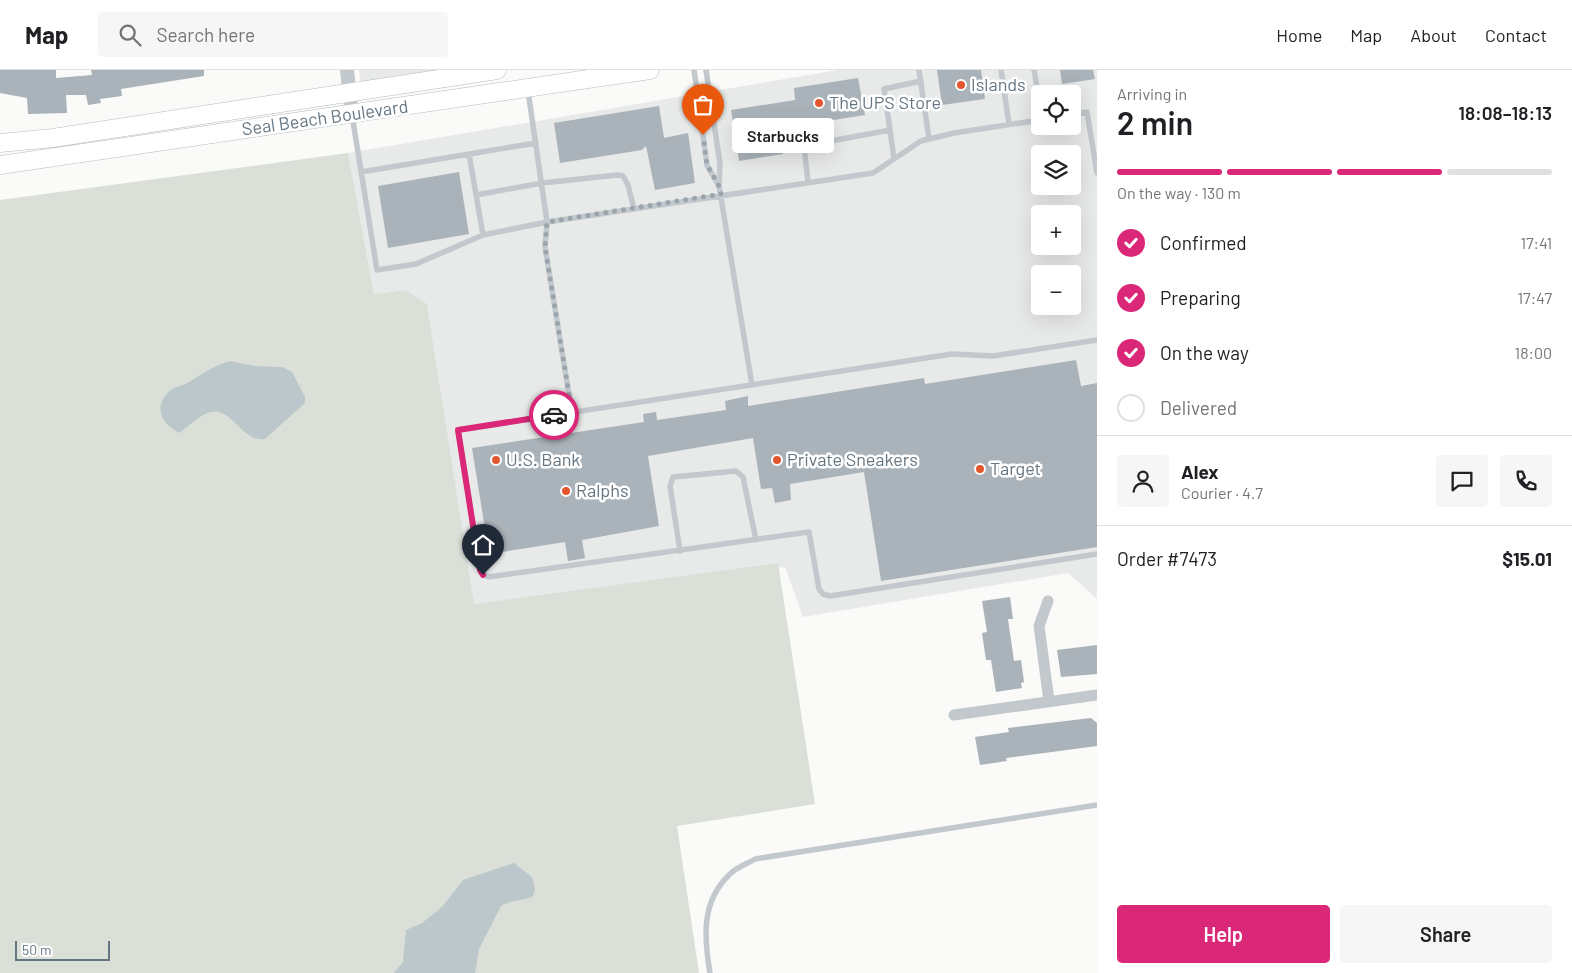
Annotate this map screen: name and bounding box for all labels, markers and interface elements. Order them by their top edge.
search box [98,12,448,57]
text: Map [25,20,68,49]
icon: search [116,21,144,49]
text: Search here [156,23,255,46]
text: Home [1276,24,1322,46]
text: Map [1350,24,1382,46]
text: About [1410,24,1457,46]
text: Contact [1485,24,1547,46]
place label: Islands [971,73,1026,95]
marker: Islands [955,79,967,91]
pin [682,84,724,135]
text: Arriving in [1117,84,1187,103]
map controls [1031,85,1081,315]
button: locate [1031,85,1081,135]
icon: bag [689,91,717,119]
place label: The UPS Store [829,91,941,113]
street label: Seal Beach Boulevard [240,94,409,140]
marker: The UPS Store [813,97,825,109]
text: 18:08–18:13 [1458,101,1552,124]
text: 2 min [1117,103,1193,141]
callout: Starbucks [733,118,836,152]
text: Starbucks [747,126,819,145]
button: layers [1031,145,1081,195]
text: On the way · 130 m [1117,183,1241,202]
button: + [1031,205,1081,255]
icon: check [1117,229,1145,257]
text: Confirmed [1160,231,1247,254]
text: 17:41 [1520,233,1552,252]
button: − [1031,265,1081,315]
icon: check [1117,284,1145,312]
text: Preparing [1160,286,1241,309]
text: 17:47 [1518,288,1552,307]
icon: check [1117,339,1145,367]
text: On the way [1160,341,1249,364]
text: 18:00 [1515,343,1552,362]
courier [529,390,579,440]
text: Delivered [1160,396,1237,419]
icon: car [540,401,568,429]
place label: U.S. Bank [506,448,580,470]
place label: Private Sneakers [787,448,918,470]
marker: U.S. Bank [490,454,502,466]
marker: Private Sneakers [771,454,783,466]
button: person [1117,455,1169,507]
button: chat [1436,455,1488,507]
button: phone [1500,455,1552,507]
place label: Target [990,457,1041,479]
text: Alex [1181,460,1219,483]
marker: Target [974,463,986,475]
place label: Ralphs [576,479,629,501]
text: Courier · 4.7 [1181,483,1263,502]
marker: Ralphs [560,485,572,497]
pin [462,524,504,575]
icon: home [469,531,497,559]
text: Order #7473 [1117,547,1217,570]
text: $15.01 [1502,547,1552,570]
button: Help [1117,905,1330,963]
button: Share [1340,905,1552,963]
scale bar [15,938,110,961]
text: 50 m [22,941,51,958]

